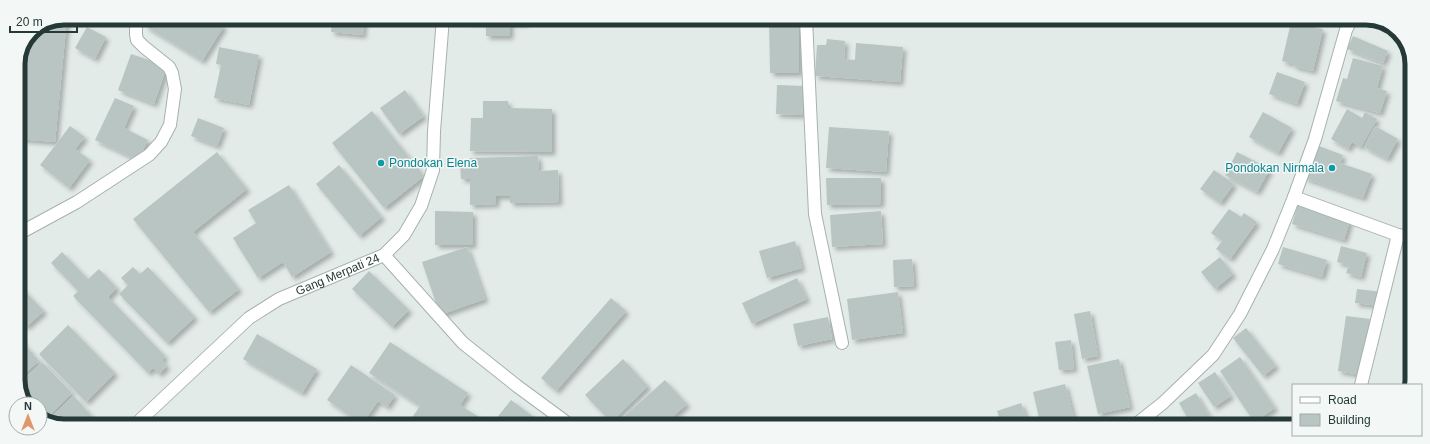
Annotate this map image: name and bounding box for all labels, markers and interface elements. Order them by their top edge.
scale bar [10,8,77,34]
text: 20 m [16,15,43,29]
place label: Pondokan Elena [389,156,477,170]
marker: Pondokan Elena [376,158,386,168]
place label: Pondokan Nirmala [1225,161,1324,175]
marker: Pondokan Nirmala [1327,163,1337,173]
street label: Gang Merpati 24 [294,251,382,298]
legend [1292,384,1422,436]
text: Road [1328,393,1357,407]
north arrow [8,396,48,436]
text: N [24,400,32,412]
text: Building [1328,413,1371,427]

